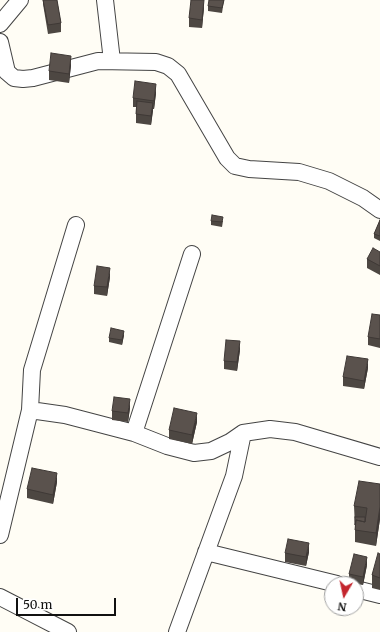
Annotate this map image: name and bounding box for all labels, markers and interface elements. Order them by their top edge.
north arrow [324,576,364,616]
scale bar [18,590,118,616]
text: 50 m [23,597,52,612]
text: N [337,599,348,614]

